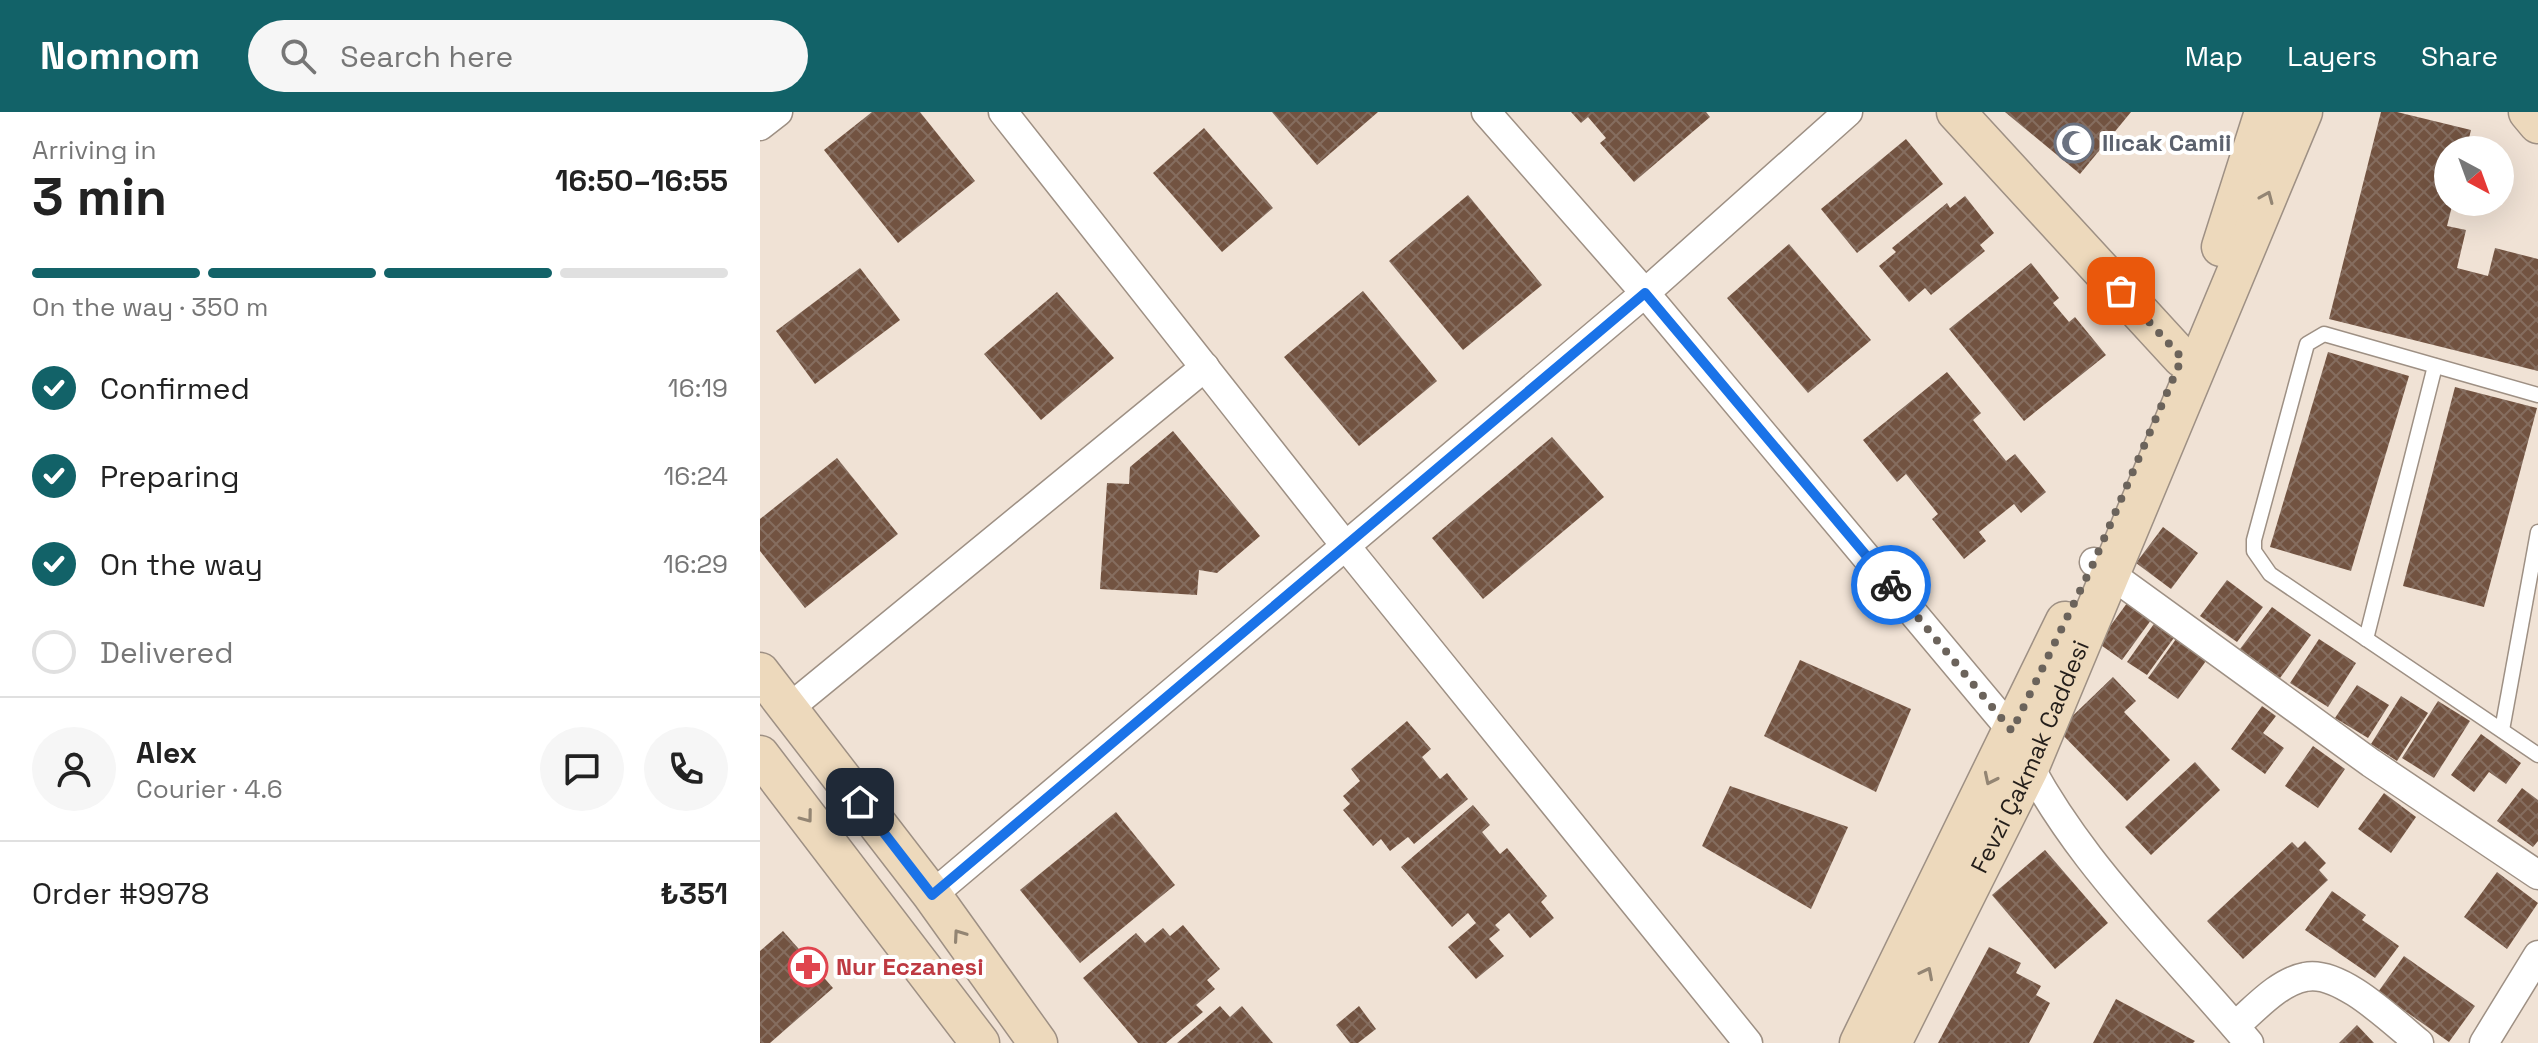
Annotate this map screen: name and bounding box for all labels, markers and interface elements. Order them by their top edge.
search box [248,20,808,92]
text: Nomnom [40,32,200,80]
icon: search [276,34,320,78]
text: Search here [340,37,513,76]
text: Map [2185,38,2243,74]
text: Layers [2287,38,2377,74]
text: Share [2421,38,2498,74]
mosque icon: Ilıcak Camii [2053,122,2095,164]
place label: Ilıcak Camii [2102,127,2231,158]
text: Arriving in [32,133,156,167]
north arrow [2434,136,2514,216]
map controls [2434,136,2514,216]
text: 16:50–16:55 [555,161,728,200]
text: 3 min [32,164,167,230]
one-way arrow [2257,190,2273,205]
pin [2087,257,2155,325]
icon: bag [2099,269,2143,313]
text: On the way · 350 m [32,290,268,324]
icon: check [32,366,76,410]
text: Confirmed [100,369,250,408]
text: 16:19 [668,371,728,405]
icon: check [32,454,76,498]
text: Preparing [100,457,239,496]
text: 16:24 [663,459,728,493]
icon: check [32,542,76,586]
text: On the way [100,545,263,584]
courier [1851,545,1931,625]
text: 16:29 [663,547,728,581]
icon: bike [1869,563,1913,607]
text: Delivered [100,633,234,672]
street label: Fevzi Çakmak Caddesi [1963,636,2096,878]
button: person [32,727,116,811]
button: chat [540,727,624,811]
button: phone [644,727,728,811]
text: Alex [136,733,197,772]
pin [826,768,894,836]
one-way arrow [1984,770,2000,785]
text: Courier · 4.6 [136,772,283,806]
icon: home [838,780,882,824]
one-way arrow [797,808,812,823]
text: Order #9978 [32,874,209,913]
text: ₺351 [660,874,728,913]
one-way arrow [954,929,969,943]
pharmacy icon: Nur Eczanesi [787,946,829,988]
place label: Nur Eczanesi [836,951,984,982]
one-way arrow [1918,967,1933,982]

